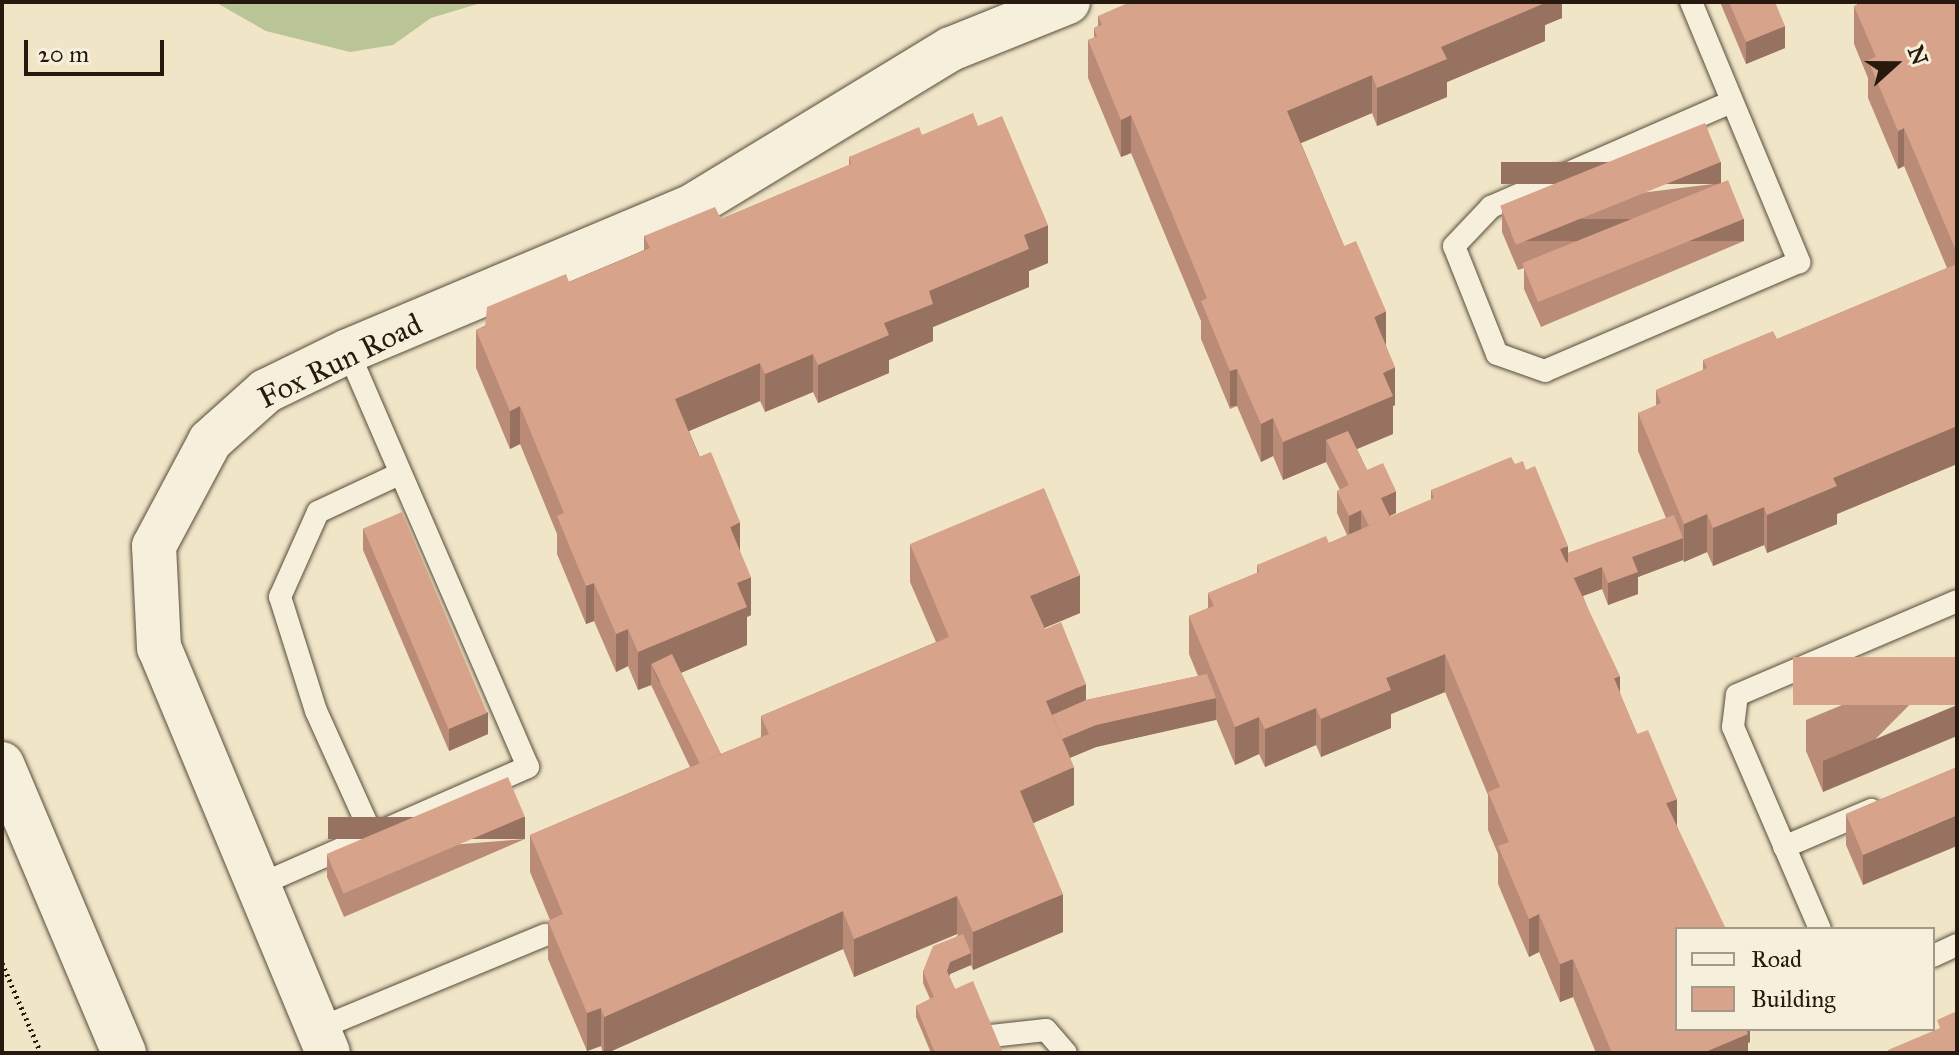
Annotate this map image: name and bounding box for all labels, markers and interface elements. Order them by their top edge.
scale bar [28,24,168,74]
north arrow [1855,24,1935,104]
text: 20 m [38,39,89,69]
text: N [1902,42,1934,69]
street label: Fox Run Road [252,306,428,416]
legend [1675,927,1935,1031]
text: Road [1751,944,1802,974]
text: Building [1751,984,1836,1014]

